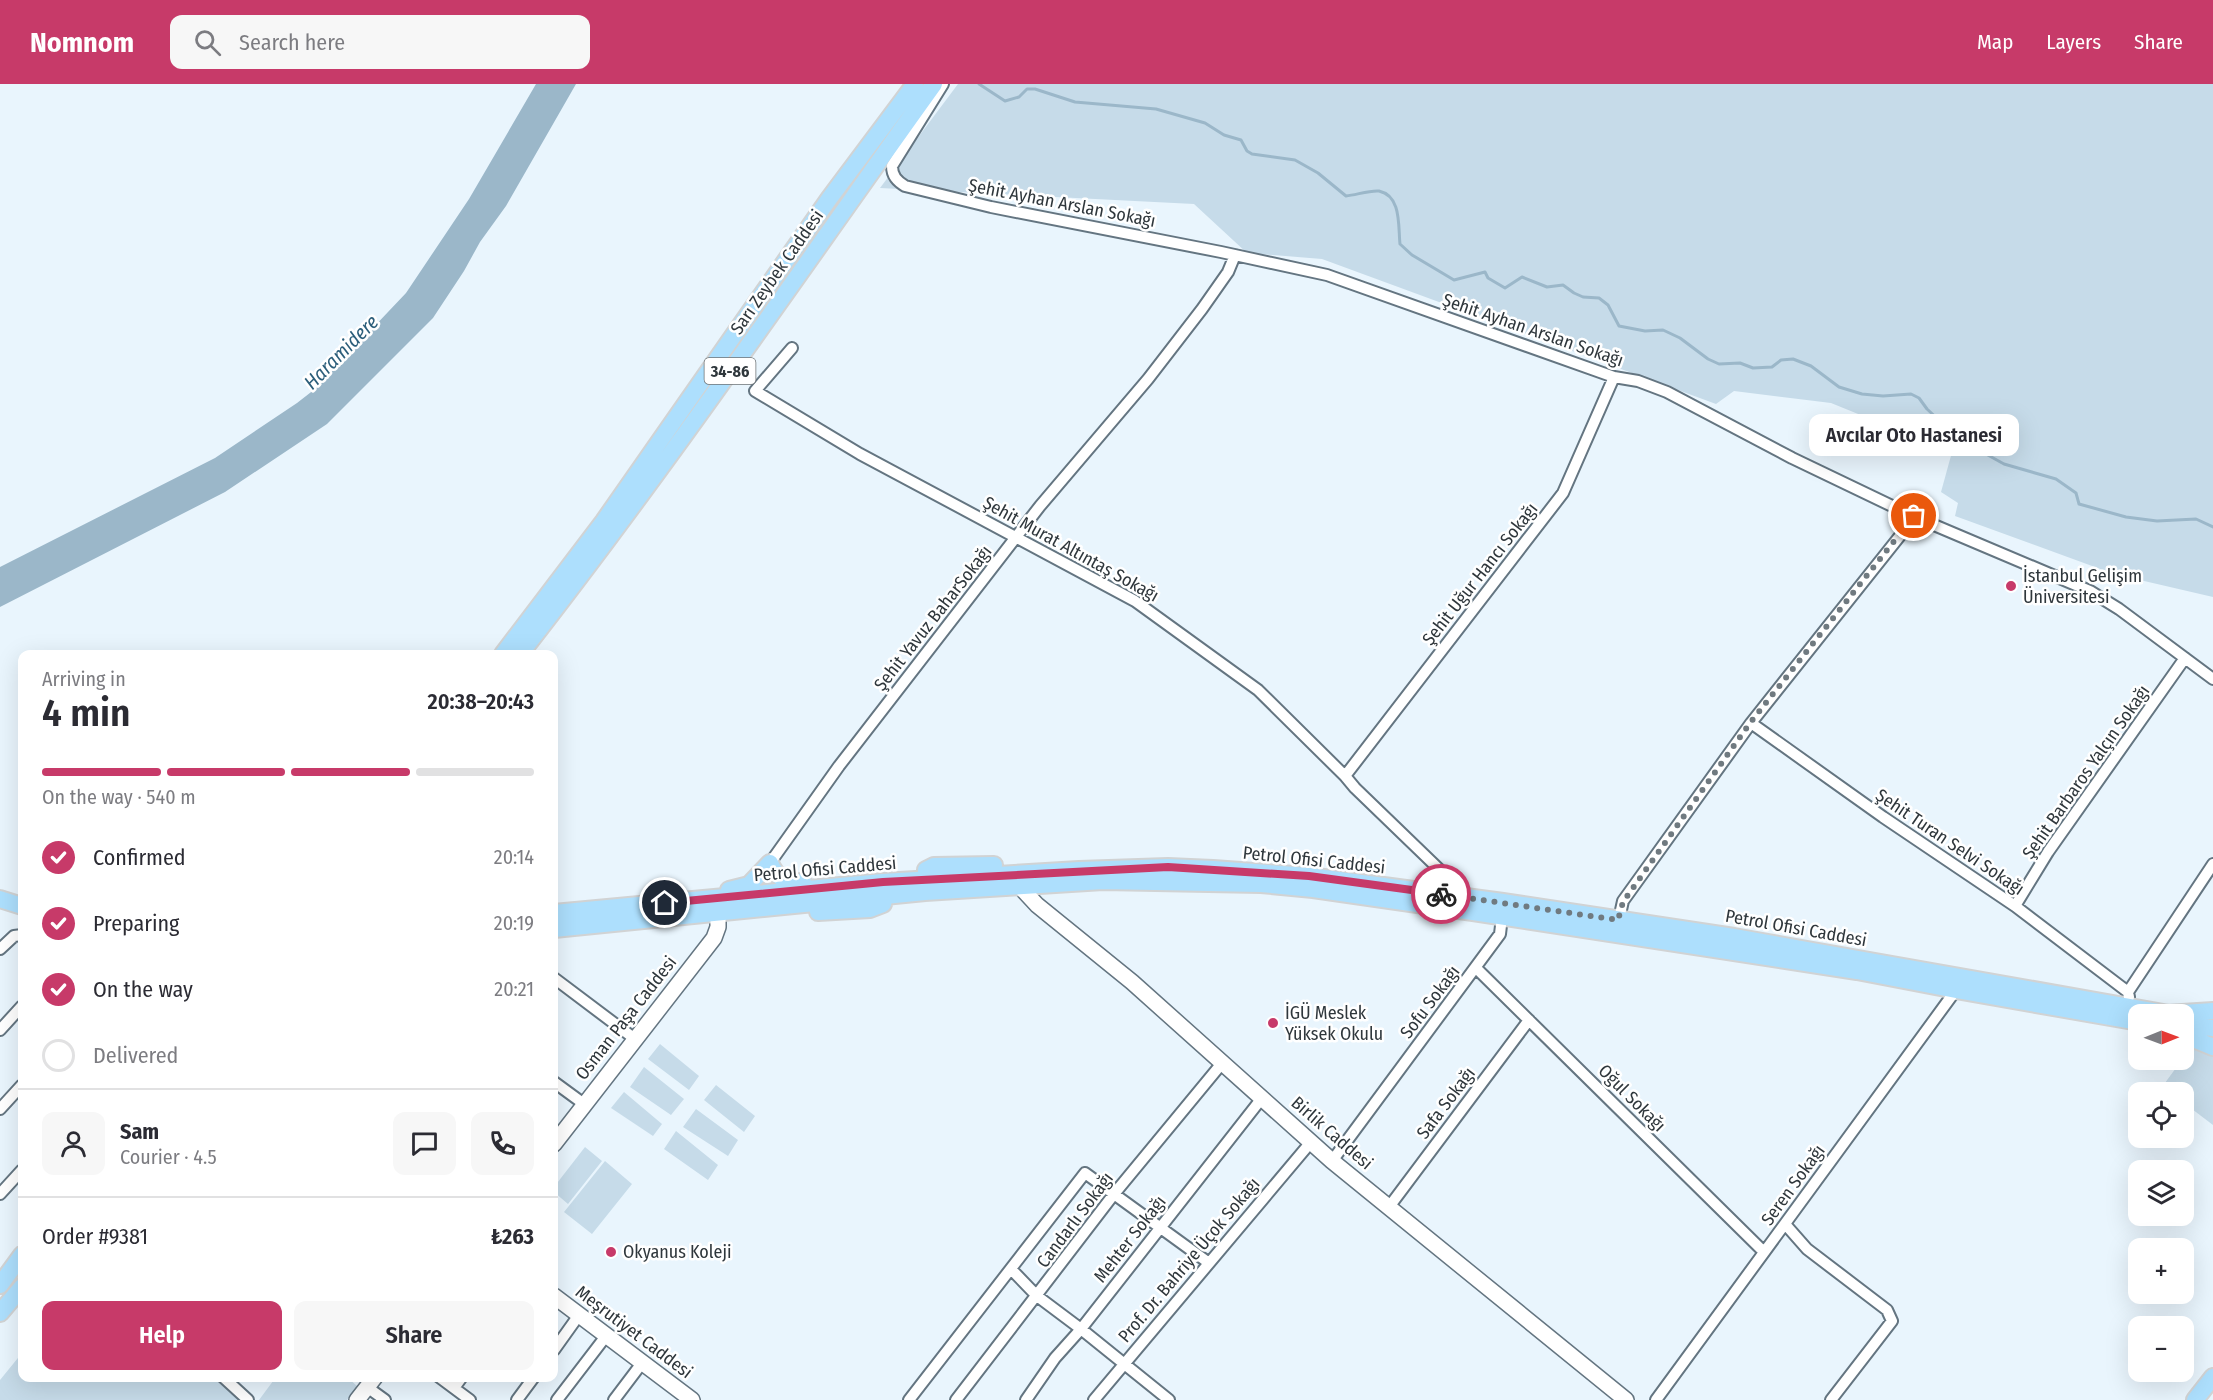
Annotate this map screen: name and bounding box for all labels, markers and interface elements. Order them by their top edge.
search box [170,15,590,69]
text: Nomnom [30,26,134,59]
icon: search [191,26,224,59]
text: Search here [239,29,345,56]
text: Map [1977,29,2013,55]
text: Layers [2046,29,2101,55]
text: Share [2134,29,2183,55]
street label: Şehit Ayhan Arslan Sokağı [967,174,1157,232]
street label: Sarı Zeybek Caddesi [726,205,828,339]
street label: Şehit Ayhan Arslan Sokağı [1440,289,1626,371]
water label: Haramidere [299,309,384,394]
road number: 34-86 [704,358,756,384]
callout: Avcılar Oto Hastanesi [1809,414,2019,456]
text: Avcılar Oto Hastanesi [1826,423,2002,447]
pin [1888,490,1939,541]
street label: Şehit Murat Altıntaş Sokağı [979,492,1163,606]
street label: Şehit Uğur Hancı Sokağı [1418,498,1542,650]
icon: bag [1897,499,1930,532]
street label: Şehit Yavuz BaharSokağı [869,541,997,695]
place label: İstanbul Gelişim Üniversitesi [2023,565,2142,608]
marker: İstanbul Gelişim Üniversitesi [2004,579,2018,593]
text: Arriving in [42,667,126,691]
street label: Şehit Barbaros Yalçın Sokağı [2018,681,2154,863]
text: 20:38–20:43 [428,688,534,715]
text: 4 min [42,690,131,736]
street label: Şehit Turan Selvi Sokağı [1871,784,2029,900]
text: On the way · 540 m [42,785,196,809]
icon: check [42,841,75,874]
street label: Petrol Ofisi Caddesi [1242,842,1386,878]
text: Confirmed [93,844,186,871]
text: 20:14 [494,845,534,869]
street label: Petrol Ofisi Caddesi [753,852,897,886]
courier [1411,864,1471,924]
pin [639,877,690,928]
icon: bike [1425,878,1458,911]
icon: home [648,886,681,919]
street label: Petrol Ofisi Caddesi [1724,905,1868,951]
icon: check [42,907,75,940]
text: Preparing [93,910,179,937]
text: 20:19 [494,911,534,935]
street label: Osman Paşa Caddesi [571,952,681,1084]
street label: Sofu Sokağı [1395,961,1465,1043]
icon: check [42,973,75,1006]
text: On the way [93,976,193,1003]
text: 20:21 [494,977,534,1001]
place label: İGÜ Meslek Yüksek Okulu [1285,1002,1383,1045]
north arrow [2128,1004,2194,1070]
map controls [2128,1004,2194,1382]
marker: İGÜ Meslek Yüksek Okulu [1266,1016,1280,1030]
text: Delivered [93,1042,178,1069]
street label: Oğul Sokağı [1594,1060,1670,1136]
street label: Safa Sokağı [1412,1063,1480,1143]
button: locate [2128,1082,2194,1148]
street label: Birlik Caddesi [1287,1092,1377,1174]
button: person [42,1112,105,1175]
button: chat [393,1112,456,1175]
button: phone [471,1112,534,1175]
text: Sam [120,1118,159,1145]
street label: Seren Sokağı [1756,1140,1830,1230]
text: Courier · 4.5 [120,1145,217,1169]
button: layers [2128,1160,2194,1226]
street label: Candarlı Sokağı [1032,1168,1118,1272]
street label: Prof. Dr. Bahriye Üçok Sokağı [1114,1173,1264,1347]
street label: Mehter Sokağı [1089,1191,1171,1287]
text: Order #9381 [42,1223,148,1250]
text: ₺263 [491,1223,534,1250]
button: + [2128,1238,2194,1304]
place label: Okyanus Koleji [623,1241,731,1263]
marker: Okyanus Koleji [604,1245,618,1259]
street label: Meşrutiyet Caddesi [571,1281,697,1383]
button: Help [42,1301,282,1370]
button: Share [294,1301,534,1370]
button: − [2128,1316,2194,1382]

